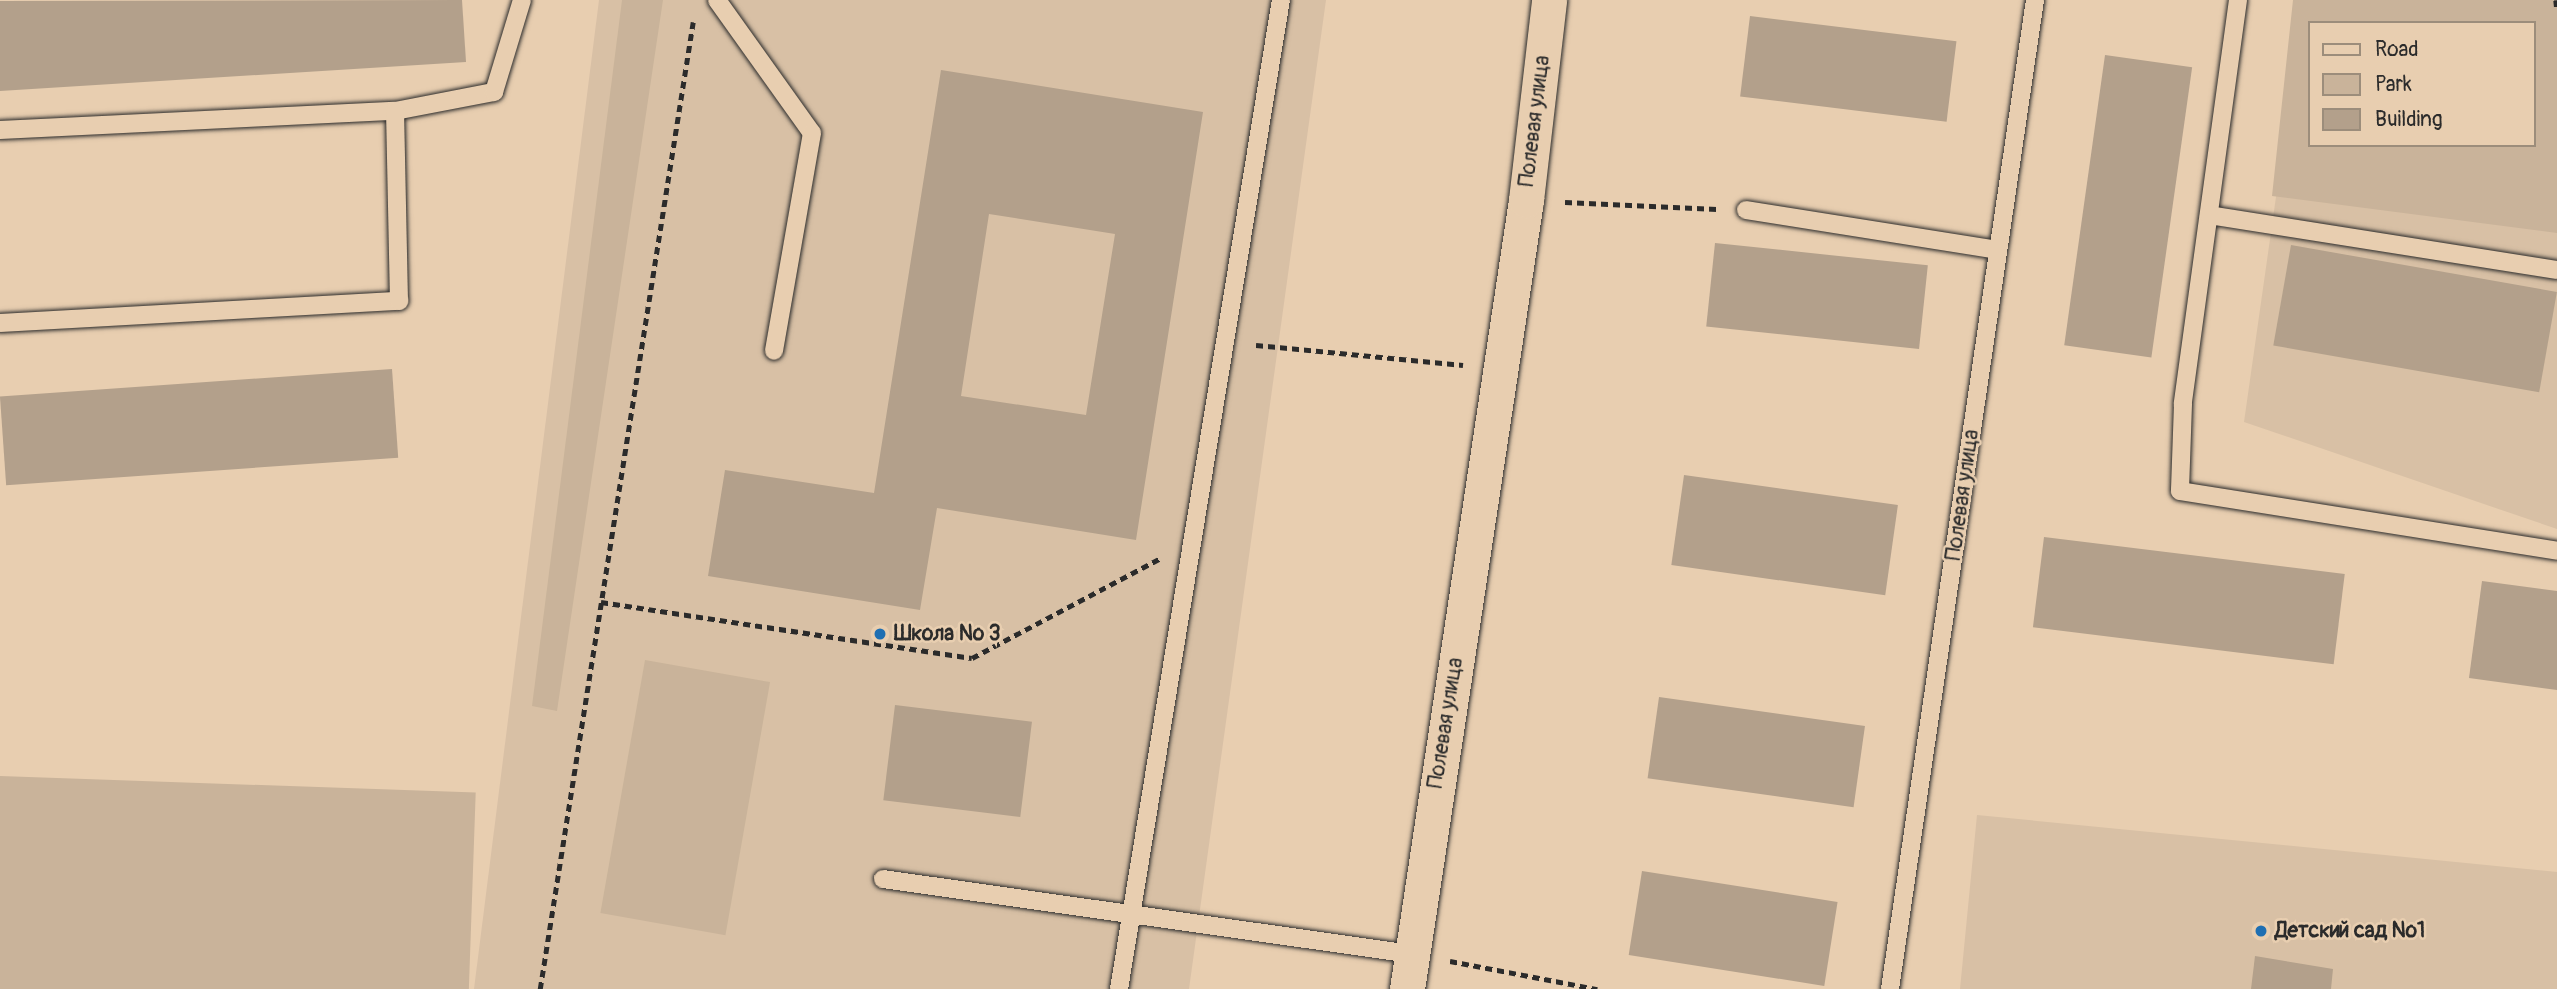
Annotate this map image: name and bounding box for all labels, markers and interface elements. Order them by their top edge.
legend [2308,21,2536,147]
text: Road [2375,36,2419,63]
street label: Полевая улица [1514,54,1556,188]
text: Park [2375,71,2412,98]
text: Building [2375,106,2442,133]
street label: Полевая улица [1941,428,1985,562]
place label: Школа № 3 [894,621,1000,647]
marker: Школа № 3 [872,626,888,642]
street label: Полевая улица [1423,656,1469,790]
place label: Детский сад №1 [2275,918,2425,944]
marker: Детский сад №1 [2253,923,2269,939]

